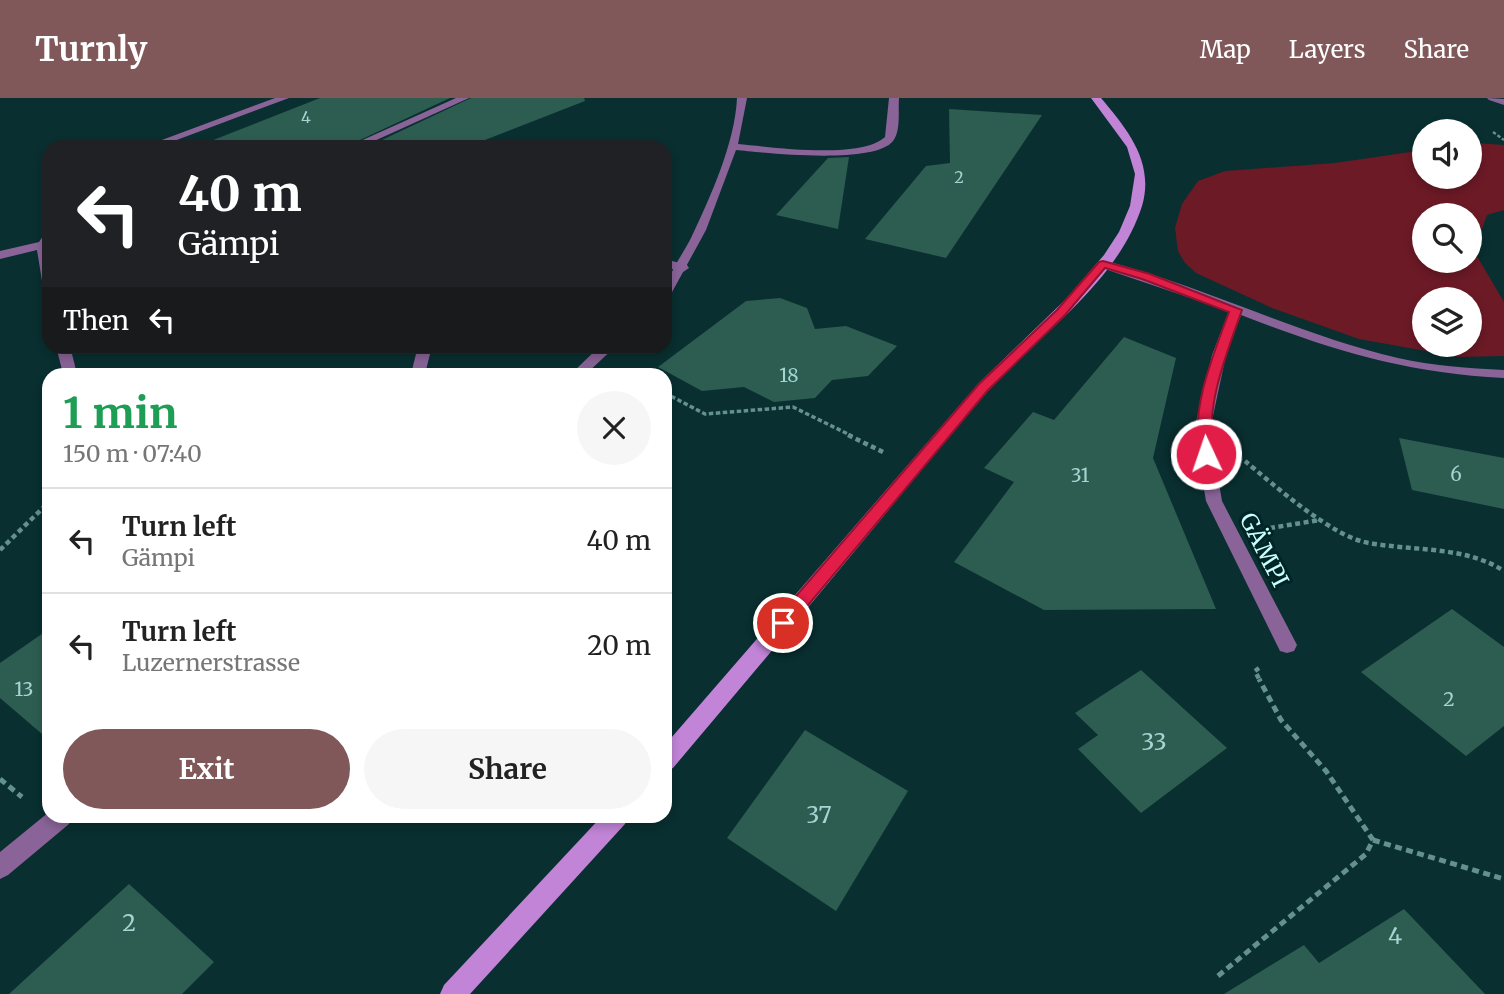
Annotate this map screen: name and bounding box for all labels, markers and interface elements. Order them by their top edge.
text: Turnly [35,29,147,70]
text: Map [1200,34,1251,65]
text: Layers [1289,34,1365,65]
text: Share [1403,34,1469,65]
house number: 4 [301,107,311,127]
map controls [1412,119,1482,357]
button: sound [1412,119,1482,189]
text: 40 m [178,163,302,224]
house number: 2 [954,167,964,187]
icon: left [63,168,154,259]
button: search [1412,203,1482,273]
text: Gämpi [178,224,279,264]
button: layers [1412,287,1482,357]
icon: left [143,301,181,339]
text: Then [63,304,129,337]
house number: 18 [779,363,799,387]
text: 1 min [63,387,177,439]
button: close [577,391,651,465]
position arrow [1169,417,1243,491]
text: 150 m · 07:40 [63,439,202,468]
house number: 6 [1450,462,1462,486]
house number: 31 [1071,463,1090,487]
street label: GÄMPI [1234,508,1295,592]
text: Turn left [122,510,236,543]
icon: left [63,522,101,560]
text: 40 m [587,524,651,557]
text: Gämpi [122,543,195,572]
pin [753,593,813,653]
icon: arrive [764,604,802,642]
text: Turn left [122,615,236,648]
icon: left [63,627,101,665]
text: 20 m [587,629,651,662]
text: Luzernerstrasse [122,648,300,677]
house number: 13 [15,677,33,701]
house number: 2 [1443,687,1455,711]
house number: 33 [1141,727,1167,756]
button: Exit [63,729,350,809]
button: Share [364,729,651,809]
house number: 37 [806,800,832,829]
house number: 2 [122,908,136,937]
house number: 4 [1388,921,1402,950]

